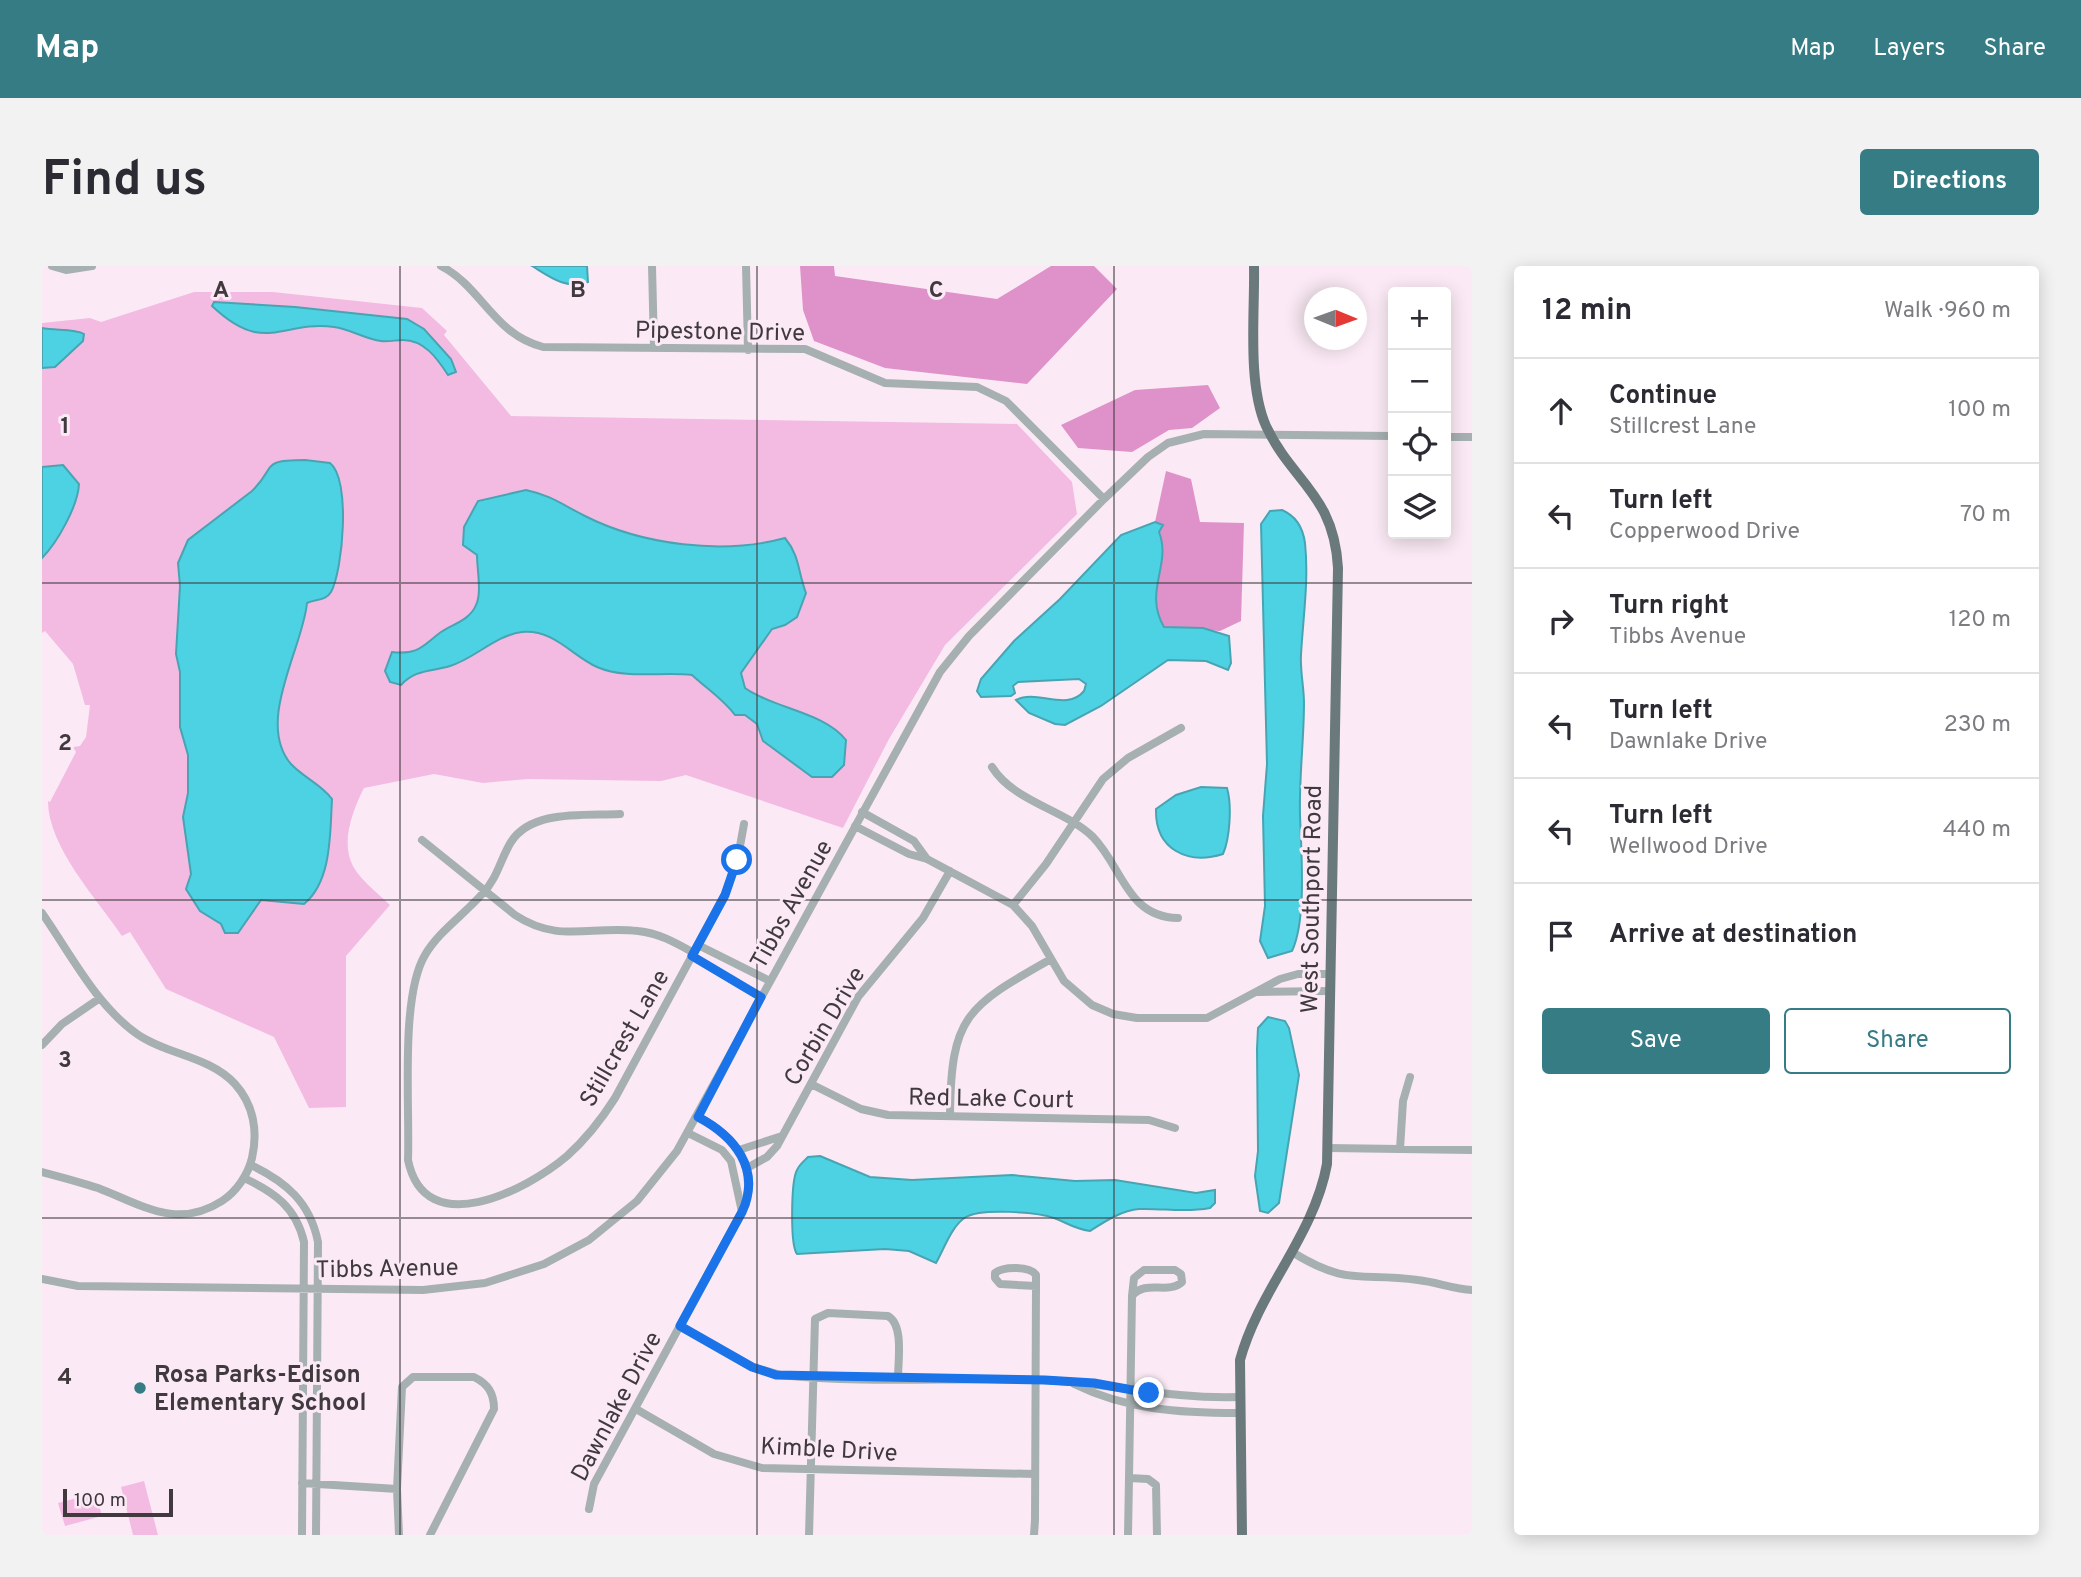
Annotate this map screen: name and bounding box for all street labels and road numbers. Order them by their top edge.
street label: Pipestone Drive [635,317,805,349]
street label: West Southport Road [1296,785,1330,1014]
street label: Tibbs Avenue [745,835,841,975]
street label: Corbin Drive [778,962,873,1092]
street label: Stillcrest Lane [574,965,677,1113]
street label: Red Lake Court [908,1084,1074,1116]
street label: Tibbs Avenue [315,1254,459,1286]
street label: Dawnlake Drive [566,1327,670,1487]
street label: Kimble Drive [759,1432,898,1470]

